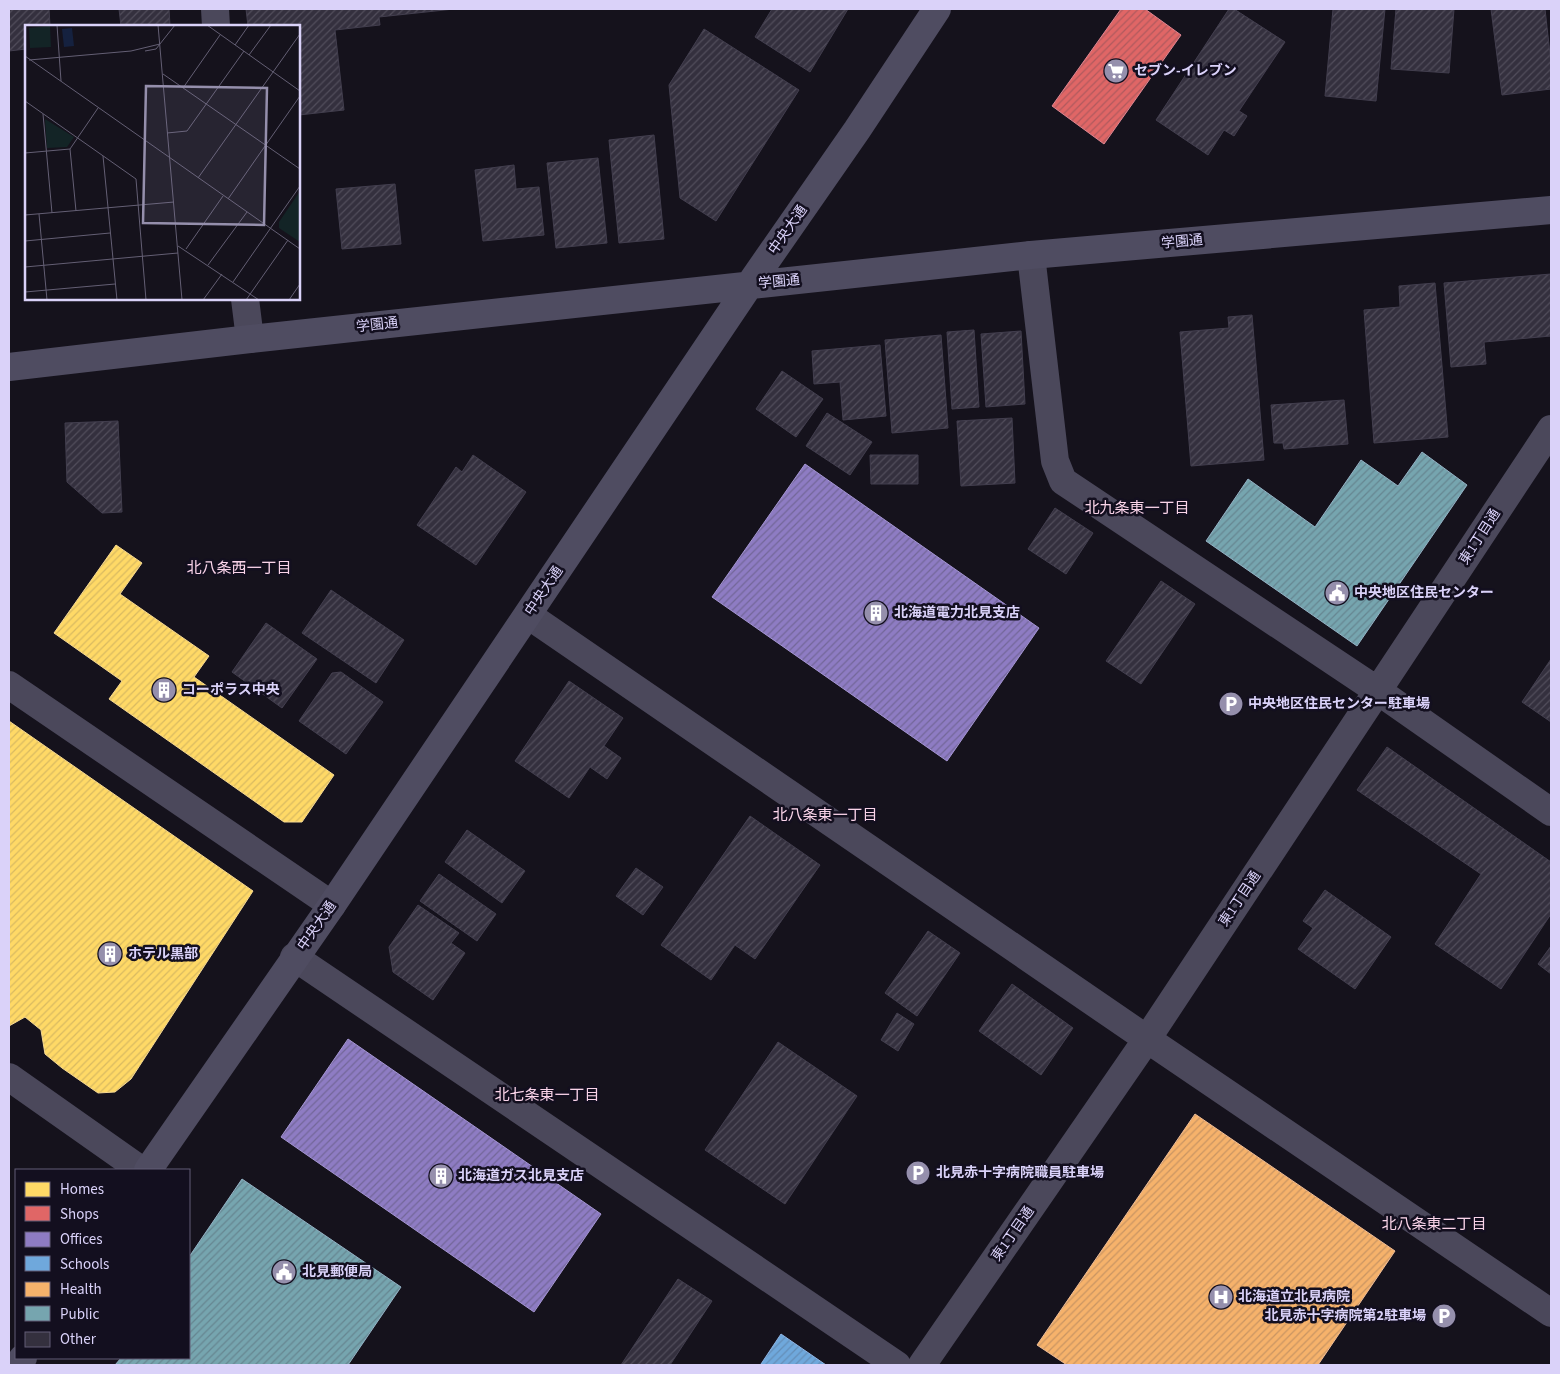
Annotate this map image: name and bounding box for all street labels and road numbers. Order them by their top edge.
street label: 中央大通 [764,201,812,259]
street label: 学園通 [1160,230,1204,254]
street label: 学園通 [757,270,801,294]
street label: 学園通 [355,313,399,337]
street label: 東1丁目通 [1454,505,1506,569]
street label: 中央大通 [520,562,568,620]
street label: 東1丁目通 [1214,867,1266,931]
street label: 中央大通 [293,897,341,955]
street label: 東1丁目通 [987,1202,1039,1266]

